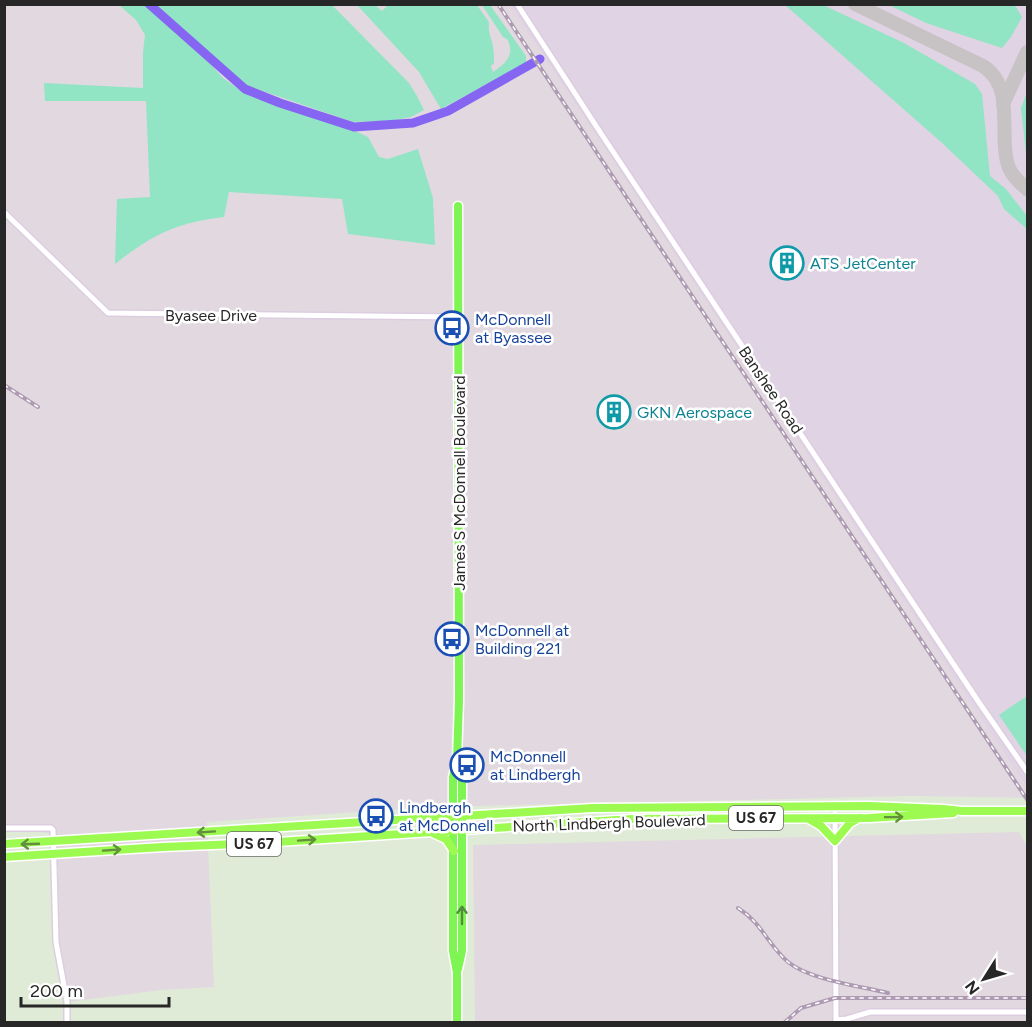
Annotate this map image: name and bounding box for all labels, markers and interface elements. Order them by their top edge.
building icon: ATS JetCenter [769,245,805,281]
place label: ATS JetCenter [810,254,916,273]
street label: Byasee Drive [165,306,257,325]
bus stop icon: McDonnell at Byassee [434,310,470,346]
place label: McDonnell at Byassee [475,310,552,347]
street label: Banshee Road [735,343,807,437]
street label: James S McDonnell Boulevard [450,375,469,591]
building icon: GKN Aerospace [596,394,632,430]
place label: GKN Aerospace [637,403,752,422]
bus stop icon: McDonnell at Building 221 [434,621,470,657]
place label: McDonnell at Building 221 [475,621,569,658]
bus stop icon: McDonnell at Lindbergh [449,747,485,783]
place label: McDonnell at Lindbergh [490,747,580,784]
bus stop icon: Lindbergh at McDonnell [358,798,394,834]
place label: Lindbergh at McDonnell [399,798,493,835]
road number: US 67 [729,806,783,830]
street label: North Lindbergh Boulevard [512,810,706,836]
one-way arrow [883,811,903,823]
one-way arrow [197,827,217,838]
road number: US 67 [227,832,281,856]
one-way arrow [297,835,317,846]
one-way arrow [20,838,40,849]
one-way arrow [102,844,122,855]
one-way arrow [456,906,468,926]
north arrow [954,949,1014,1009]
scale bar [21,970,170,1008]
text: N [961,977,984,998]
text: 200 m [30,980,83,1002]

